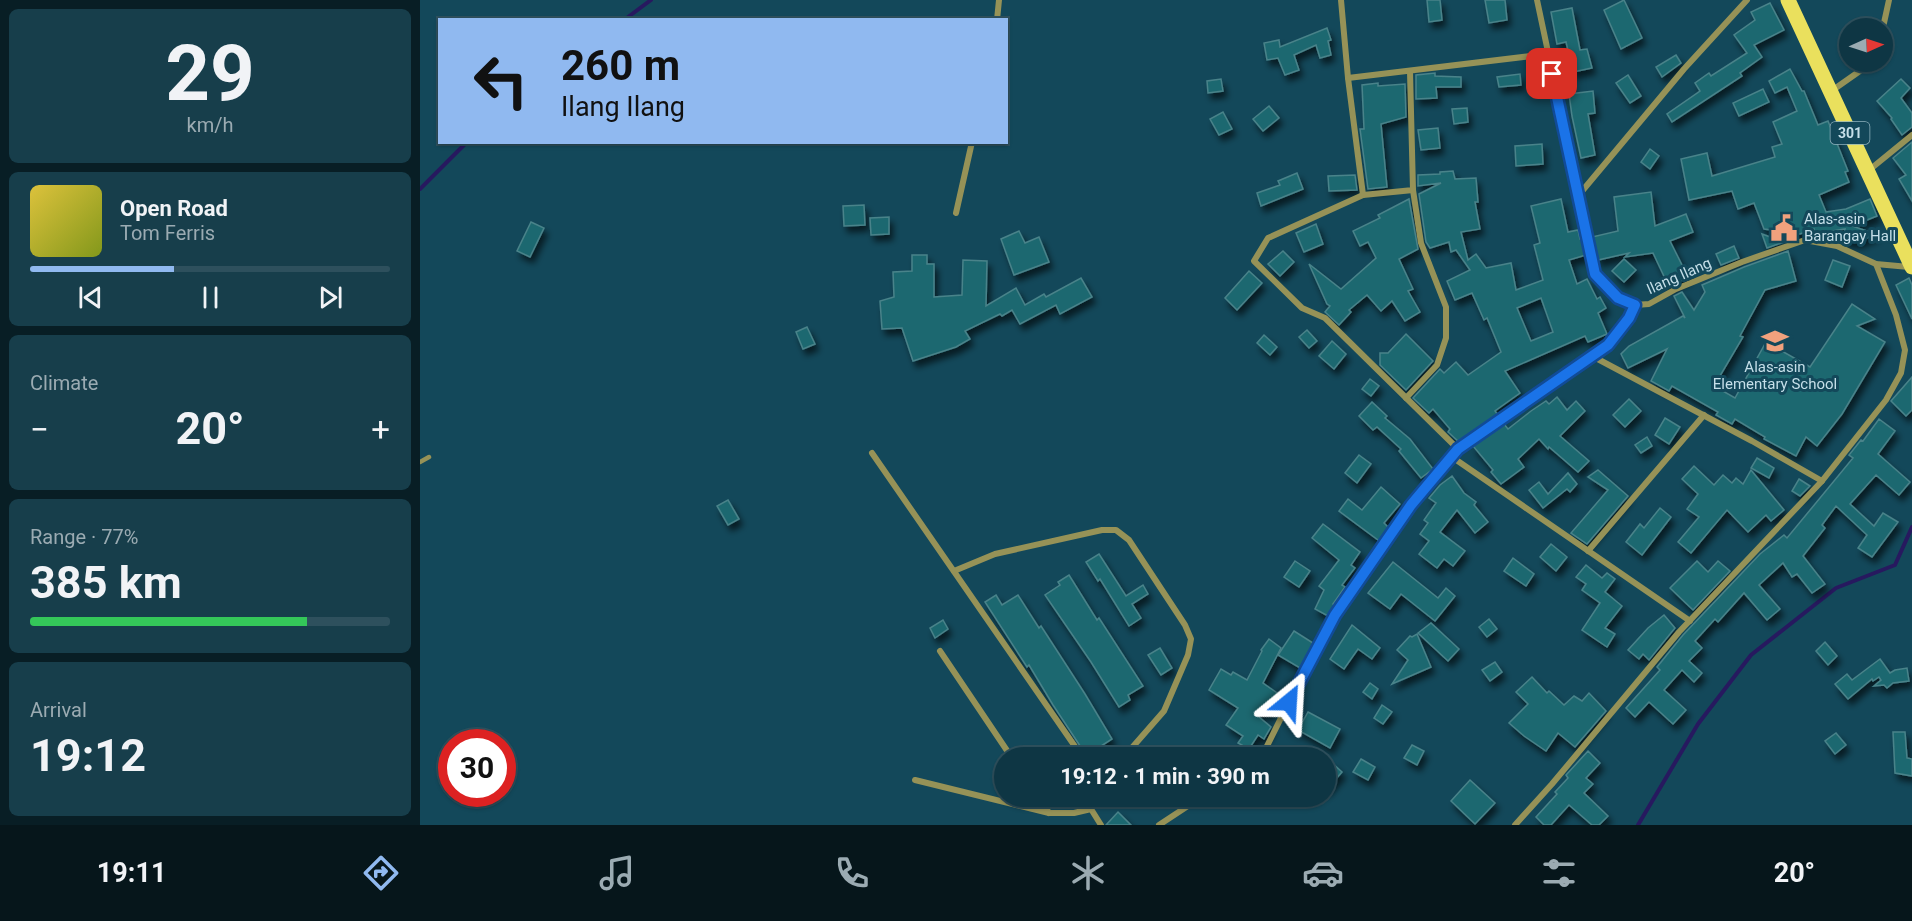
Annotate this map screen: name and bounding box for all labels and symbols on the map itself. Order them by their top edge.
north arrow [1839,18,1893,72]
pin [1526,48,1577,99]
road number: 301 [1830,122,1870,144]
place label: Alas-asin Barangay Hall [1804,210,1896,245]
public building icon: Alas-asin Barangay Hall [1769,213,1799,243]
street label: Ilang Ilang [1644,254,1714,298]
school or university icon: Alas-asin Elementary School [1760,326,1790,356]
place label: Alas-asin Elementary School [1713,358,1837,393]
position arrow [1257,670,1321,734]
speed limit sign: 30 [438,729,516,807]

